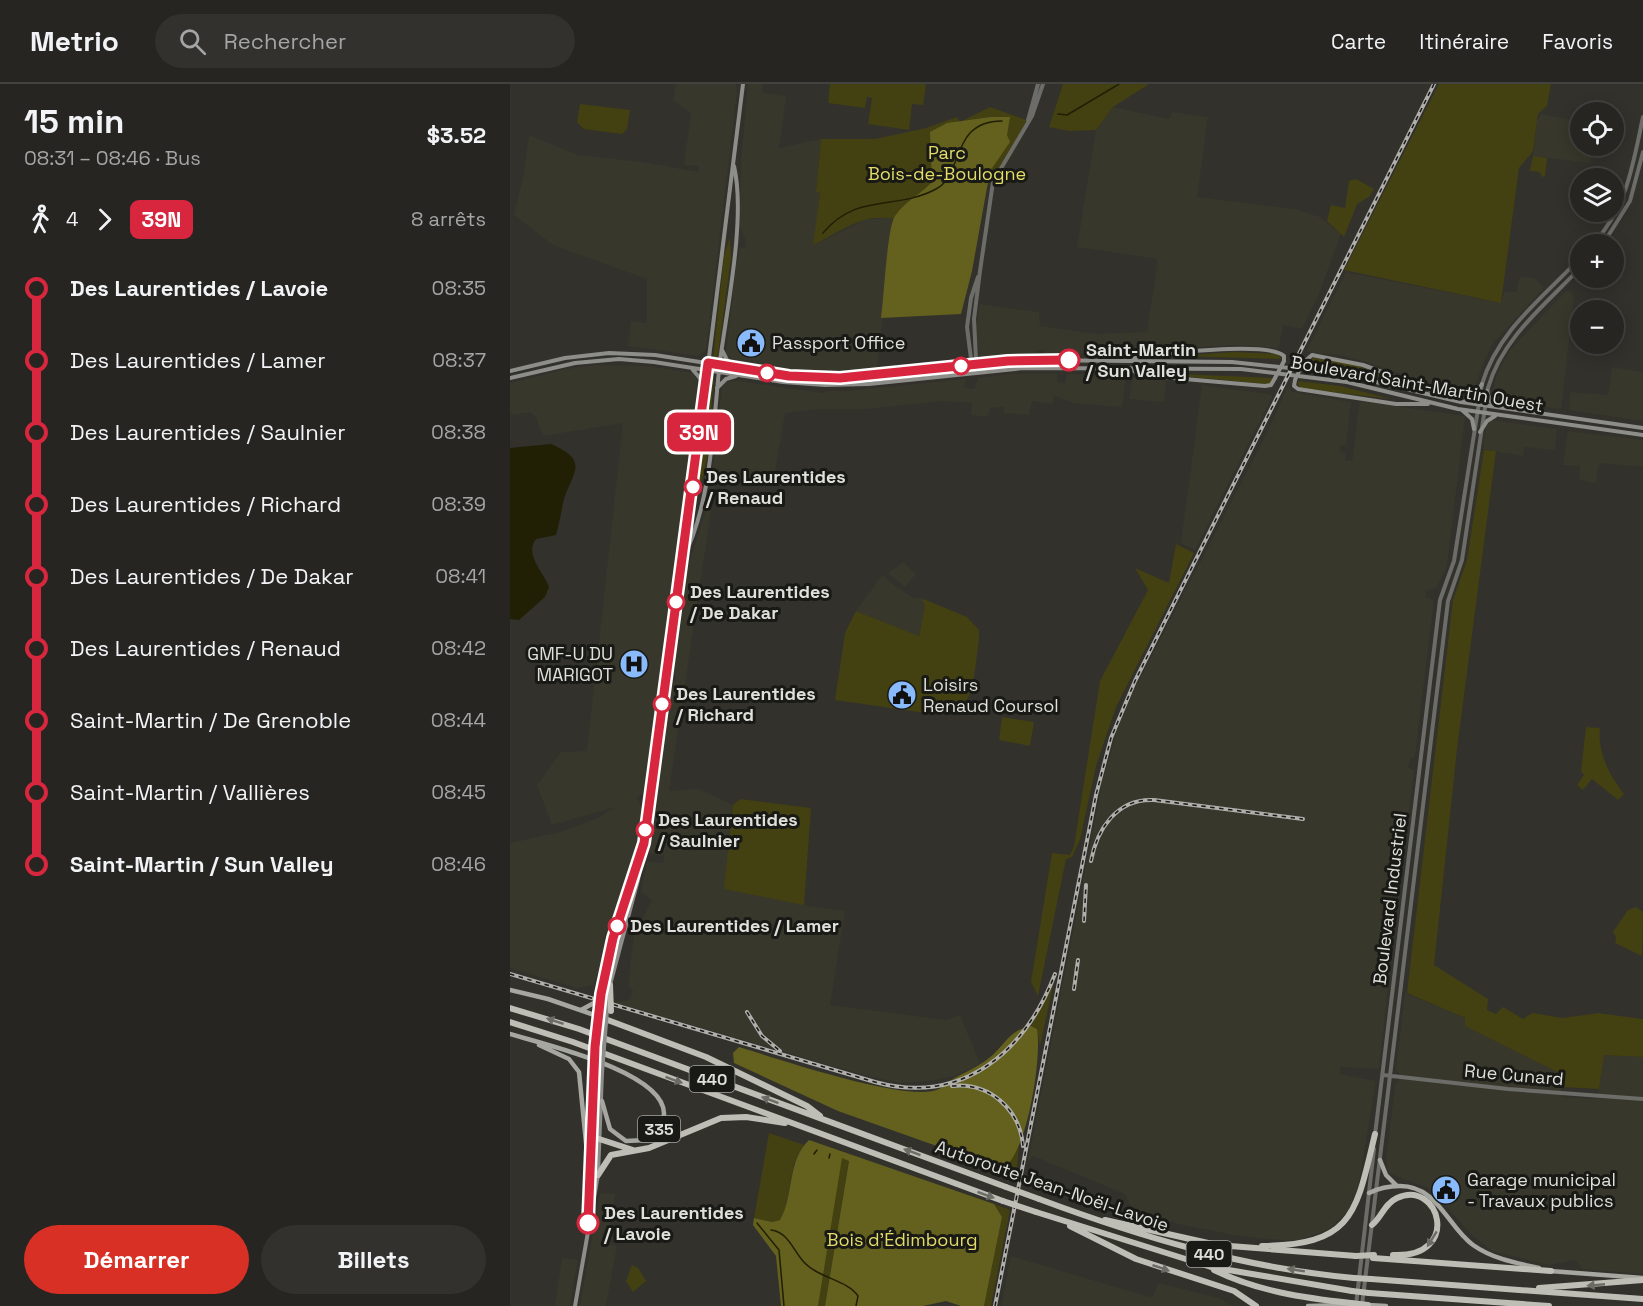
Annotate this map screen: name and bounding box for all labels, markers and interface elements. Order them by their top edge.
search box [155,14,575,68]
text: Metrio [30,23,119,59]
icon: search [176,25,209,58]
text: Rechercher [224,27,346,55]
text: Carte [1331,28,1386,55]
text: Itinéraire [1419,28,1509,55]
text: Favoris [1542,28,1613,55]
text: 15 min [24,101,124,143]
map controls [1570,102,1624,354]
button: locate [1570,102,1624,156]
text: $3.52 [427,121,486,149]
park label: Parc Bois-de-Boulogne [868,141,1026,185]
text: 08:31 – 08:46 · Bus [24,145,201,171]
button: layers [1570,168,1624,222]
icon: walk [24,203,57,236]
icon: forward [88,203,121,236]
text: 4 [66,206,79,232]
text: 39N [142,206,181,233]
text: 8 arrêts [411,206,486,232]
button: + [1570,234,1624,288]
text: Des Laurentides / Lavoie [70,274,328,302]
text: 08:35 [432,275,486,301]
button: − [1570,300,1624,354]
public building icon: Passport Office [735,327,767,359]
place label: Passport Office [772,331,905,354]
place label: Saint-Martin / Sun Valley [1085,338,1196,382]
text: Des Laurentides / Lamer [70,346,325,374]
text: 08:37 [432,347,486,373]
marker: Saint-Martin / Sun Valley [1058,349,1080,371]
street label: Boulevard Saint-Martin Ouest [1289,350,1545,417]
unlabelled marker [952,357,970,375]
unlabelled marker [758,364,776,382]
line badge: 39N [664,412,734,452]
text: Des Laurentides / Saulnier [70,418,345,446]
text: 08:38 [431,419,486,445]
text: 39N [679,419,719,446]
place label: Des Laurentides / Renaud [705,465,846,509]
marker: Des Laurentides / Renaud [684,478,702,496]
text: Des Laurentides / Richard [70,490,341,518]
text: 08:39 [431,491,486,517]
text: Des Laurentides / De Dakar [70,562,354,590]
text: 08:41 [435,563,486,589]
place label: Des Laurentides / De Dakar [689,580,830,624]
marker: Des Laurentides / De Dakar [667,593,685,611]
text: Des Laurentides / Renaud [70,634,341,662]
text: 08:42 [431,635,486,661]
place label: GMF-U DU MARIGOT [527,642,613,686]
hospital icon: GMF-U DU MARIGOT [618,648,650,680]
place label: Loisirs Renaud Coursol [923,673,1059,717]
public building icon: Loisirs Renaud Coursol [886,679,918,711]
place label: Des Laurentides / Richard [675,682,816,726]
marker: Des Laurentides / Richard [653,695,671,713]
text: Saint-Martin / De Grenoble [70,706,351,734]
text: 08:44 [431,707,486,733]
text: Saint-Martin / Vallières [70,778,310,806]
text: 08:45 [431,779,486,805]
place label: Des Laurentides / Saulnier [657,808,798,852]
street label: Boulevard Industriel [1368,812,1411,986]
marker: Des Laurentides / Saulnier [636,821,654,839]
text: Saint-Martin / Sun Valley [70,850,334,878]
text: 08:46 [431,851,486,877]
place label: Des Laurentides / Lamer [630,914,839,937]
marker: Des Laurentides / Lamer [608,917,626,935]
one-way arrow [546,1016,564,1025]
street label: Rue Cunard [1463,1059,1565,1090]
road number: 440 [690,1066,734,1092]
one-way arrow [665,1075,683,1085]
one-way arrow [761,1095,779,1104]
road number: 335 [638,1116,680,1142]
street label: Autoroute Jean-Noël-Lavoie [932,1135,1172,1236]
one-way arrow [902,1147,920,1157]
place label: Garage municipal - Travaux publics [1467,1168,1616,1212]
public building icon: Garage municipal - Travaux publics [1430,1174,1462,1206]
one-way arrow [977,1190,995,1200]
place label: Des Laurentides / Lavoie [603,1201,744,1245]
marker: Des Laurentides / Lavoie [577,1212,599,1234]
button: Démarrer [24,1225,249,1294]
button: Billets [261,1225,486,1294]
park label: Bois d'Édimbourg [826,1228,978,1251]
one-way arrow [1427,1231,1437,1248]
road number: 440 [1186,1241,1232,1267]
one-way arrow [1152,1264,1170,1274]
one-way arrow [1286,1266,1305,1275]
one-way arrow [1586,1280,1605,1290]

